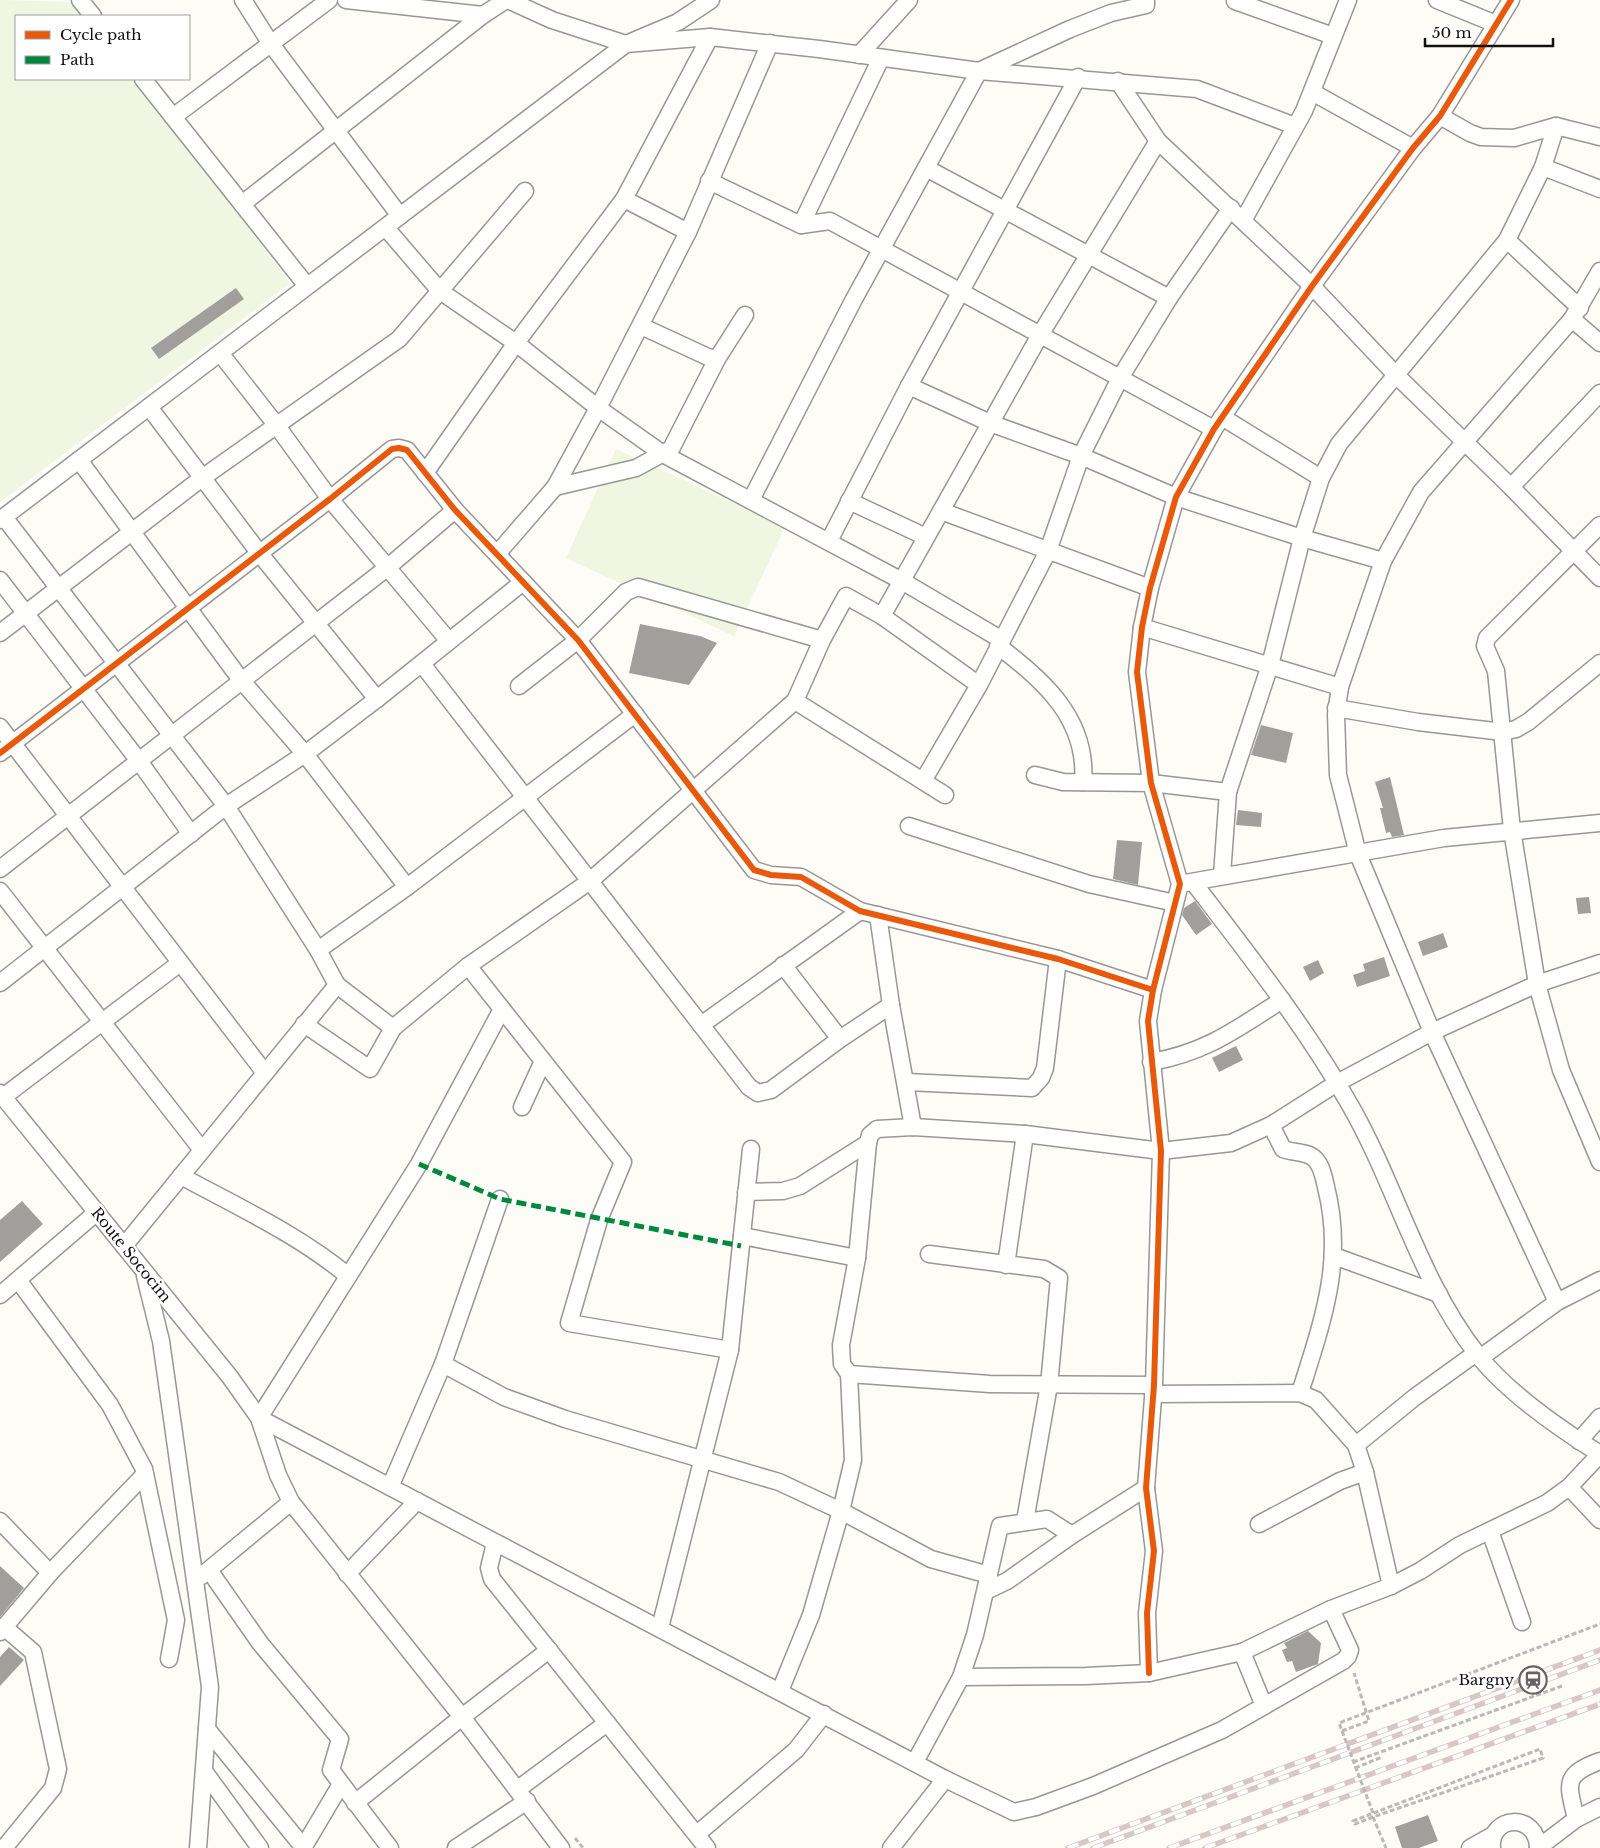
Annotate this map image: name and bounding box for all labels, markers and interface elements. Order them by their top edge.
legend [15,15,190,80]
scale bar [1425,15,1552,47]
text: 50 m [1432,23,1472,42]
text: Cycle path [60,25,142,44]
text: Path [60,50,94,69]
street label: Route Sococim [87,1203,175,1306]
station icon: Bargny [1518,1665,1548,1695]
place label: Bargny [1458,1670,1514,1689]

